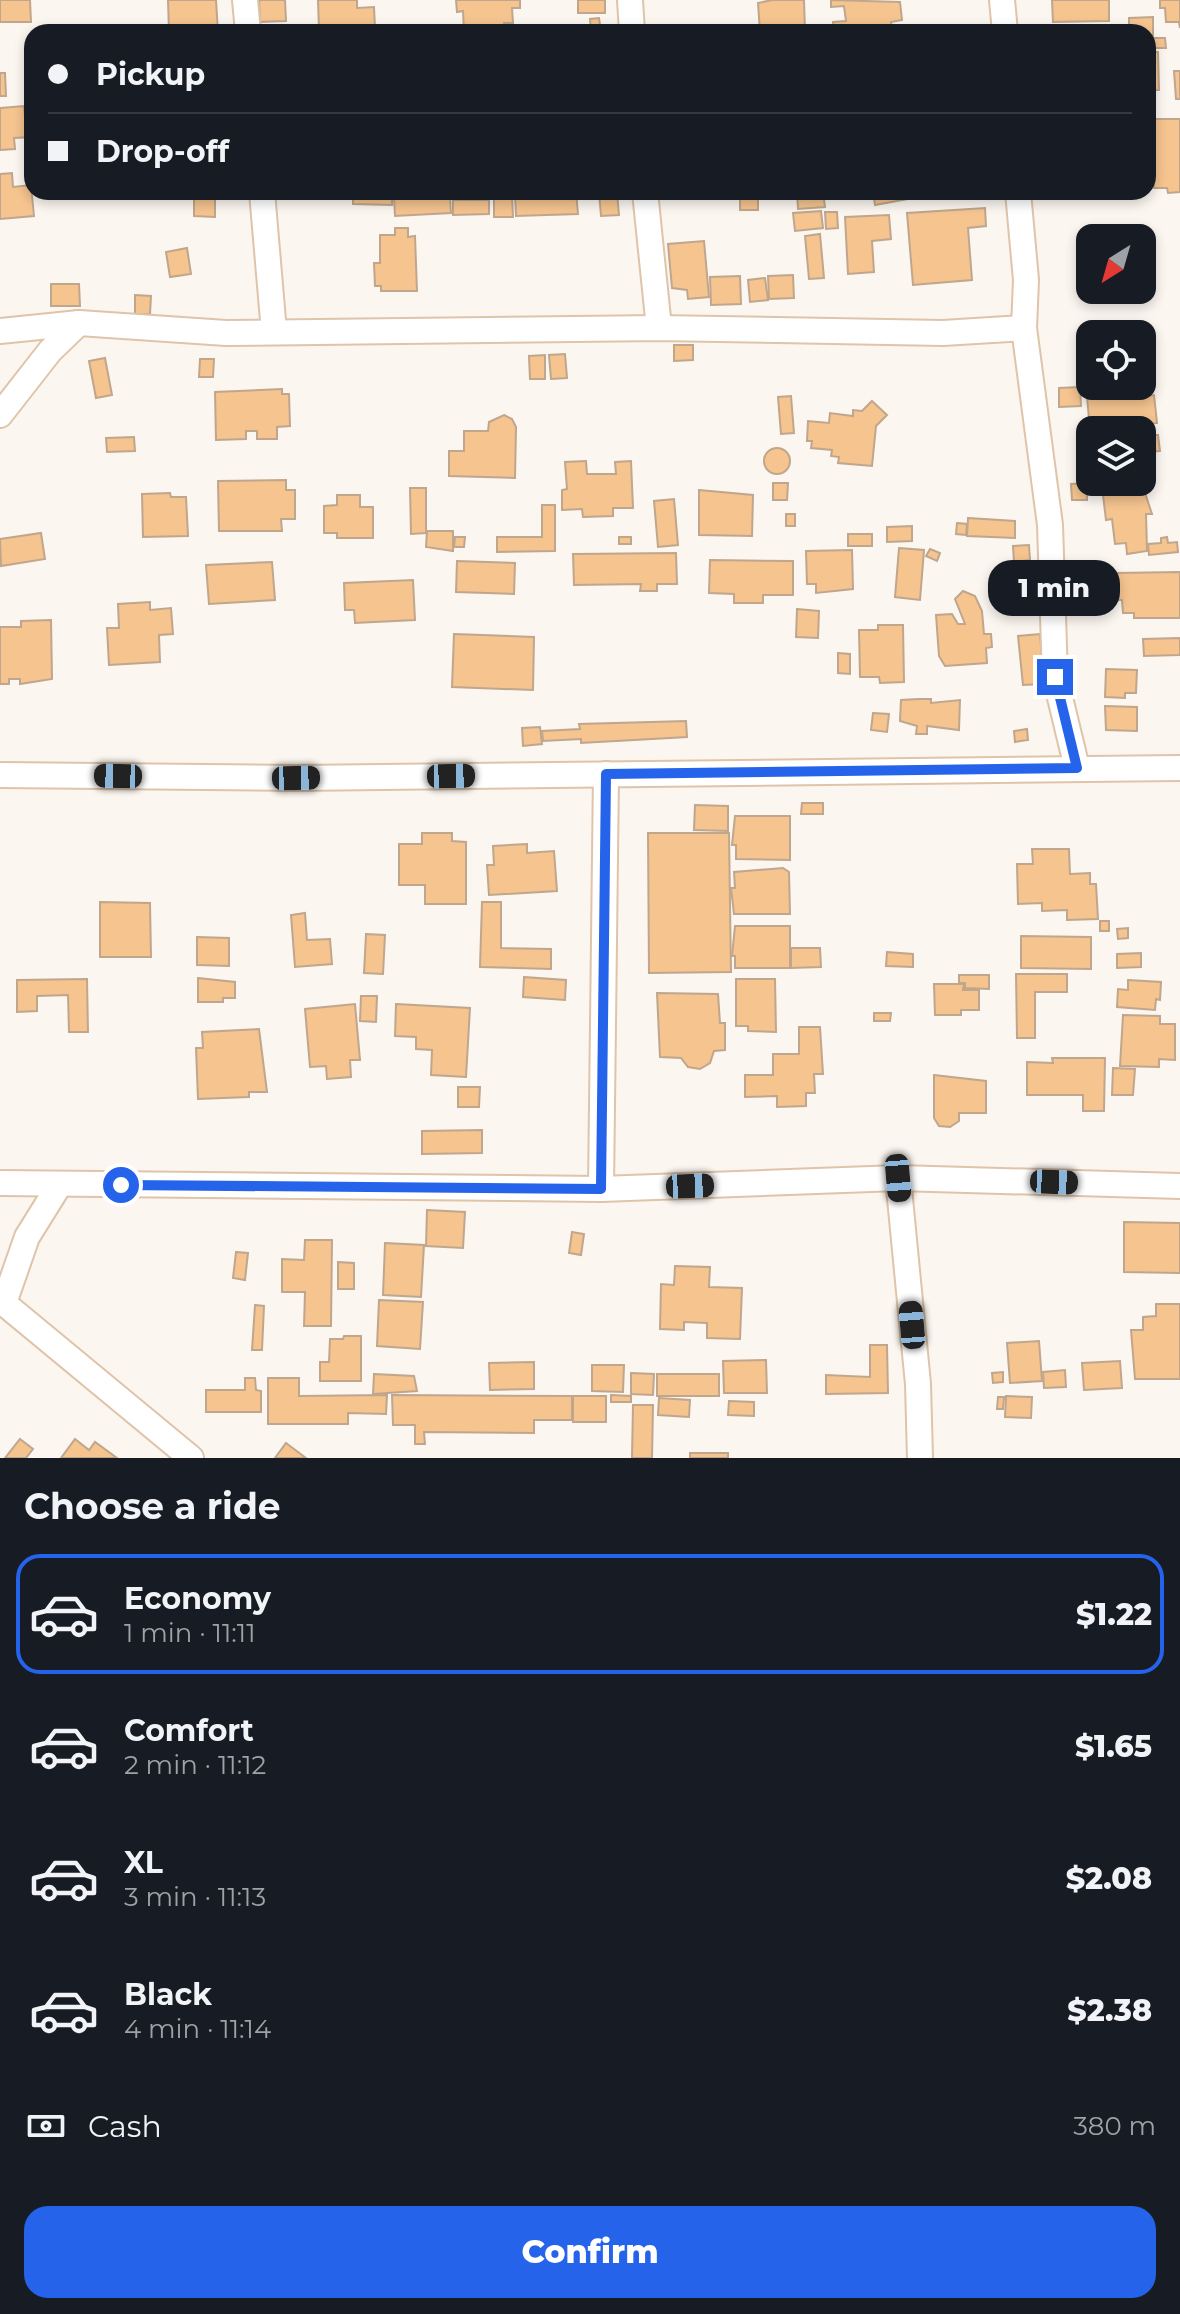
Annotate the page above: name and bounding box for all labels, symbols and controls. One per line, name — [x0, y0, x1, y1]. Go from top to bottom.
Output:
text: Pickup — [96, 56, 205, 93]
text: Drop-off — [96, 133, 229, 170]
north arrow — [1076, 224, 1156, 304]
map controls — [1076, 224, 1156, 496]
button: locate — [1076, 320, 1156, 400]
button: layers — [1076, 416, 1156, 496]
callout: 1 min — [989, 561, 1121, 617]
text: 1 min — [1018, 572, 1090, 604]
route end — [1037, 659, 1073, 695]
car — [94, 764, 142, 788]
car — [427, 764, 475, 788]
car — [272, 766, 320, 790]
car — [884, 1153, 912, 1203]
route start — [103, 1167, 139, 1203]
car — [1030, 1169, 1078, 1195]
car — [666, 1173, 714, 1199]
car — [898, 1300, 926, 1350]
text: Choose a ride — [24, 1484, 281, 1528]
icon: car — [28, 1578, 100, 1650]
text: Economy — [124, 1580, 271, 1617]
text: $1.22 — [1076, 1596, 1152, 1633]
text: 1 min · 11:11 — [124, 1617, 256, 1649]
icon: car — [28, 1710, 100, 1782]
text: Comfort — [124, 1712, 254, 1749]
text: $1.65 — [1075, 1728, 1152, 1765]
text: 2 min · 11:12 — [124, 1749, 266, 1781]
icon: car — [28, 1842, 100, 1914]
text: XL — [124, 1844, 163, 1881]
text: $2.08 — [1066, 1860, 1152, 1897]
text: 3 min · 11:13 — [124, 1881, 266, 1913]
icon: car — [28, 1974, 100, 2046]
text: Black — [124, 1976, 212, 2013]
text: $2.38 — [1067, 1992, 1152, 2029]
text: 4 min · 11:14 — [124, 2013, 271, 2045]
icon: cash — [24, 2104, 68, 2148]
text: Cash — [88, 2108, 162, 2145]
text: 380 m — [1073, 2110, 1156, 2142]
button: Confirm — [24, 2206, 1156, 2298]

